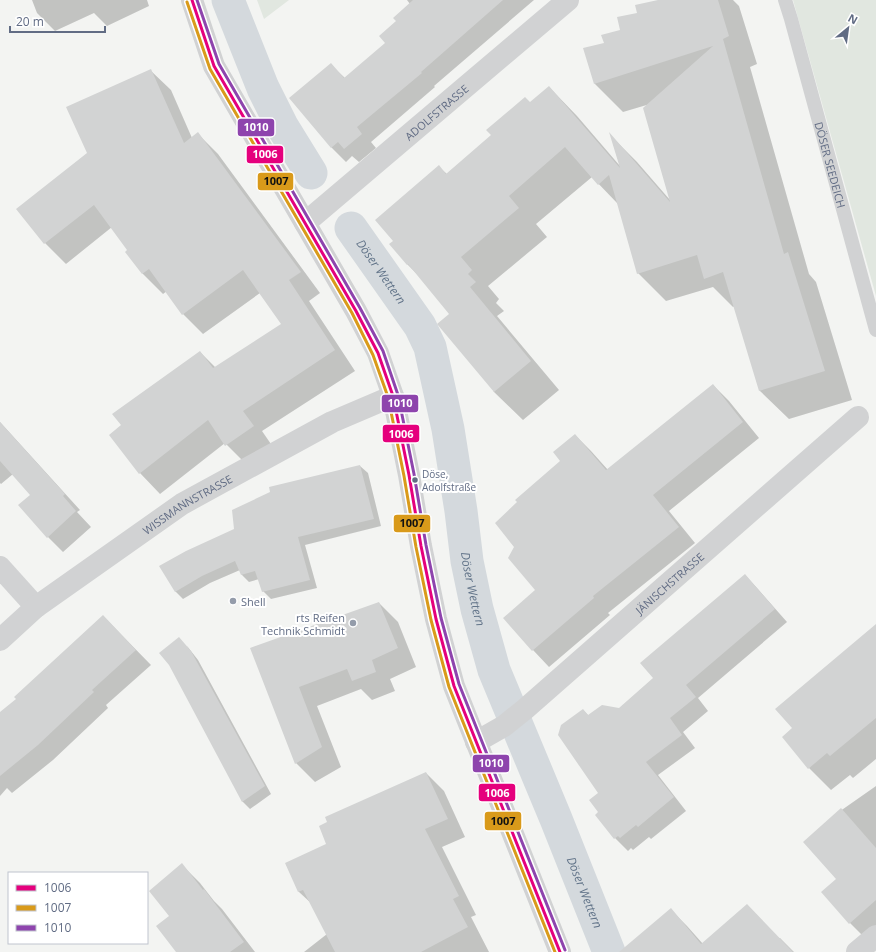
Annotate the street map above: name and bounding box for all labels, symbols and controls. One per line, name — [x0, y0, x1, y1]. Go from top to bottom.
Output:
scale bar — [10, 8, 105, 34]
north arrow — [828, 8, 868, 48]
text: N — [846, 10, 861, 28]
text: 20 m — [16, 13, 44, 30]
street label: ADOLFSTRASSE — [401, 80, 471, 143]
line badge: 1010 — [237, 118, 275, 137]
text: 1010 — [243, 119, 269, 134]
street label: DÖSER SEEDEICH — [812, 120, 850, 210]
line badge: 1006 — [246, 145, 284, 164]
text: 1006 — [252, 146, 278, 161]
line badge: 1007 — [257, 172, 294, 191]
text: 1007 — [263, 173, 289, 188]
water label: Döser Wettern — [353, 236, 410, 307]
line badge: 1010 — [381, 394, 419, 413]
text: 1010 — [387, 395, 413, 410]
line badge: 1006 — [382, 424, 420, 443]
text: 1006 — [388, 426, 414, 441]
place label: Döse, Adolfstraße — [422, 467, 477, 494]
street label: WISSMANNSTRASSE — [139, 471, 235, 537]
marker: Döse, Adolfstraße — [410, 475, 420, 485]
line badge: 1007 — [393, 514, 431, 533]
text: 1007 — [399, 515, 425, 530]
street label: JÄNISCHSTRASSE — [631, 548, 707, 617]
water label: Döser Wettern — [457, 551, 490, 628]
place label: Shell — [241, 594, 266, 609]
marker: Shell — [228, 596, 238, 606]
place label: rts Reifen Technik Schmidt — [261, 610, 345, 638]
marker: rts Reifen Technik Schmidt — [348, 618, 358, 628]
line badge: 1010 — [472, 754, 510, 773]
text: 1010 — [478, 755, 504, 770]
line badge: 1006 — [478, 783, 516, 802]
text: 1006 — [484, 785, 510, 800]
line badge: 1007 — [484, 811, 522, 831]
text: 1007 — [490, 813, 516, 828]
water label: Döser Wettern — [563, 854, 607, 931]
legend — [8, 872, 148, 944]
text: 1006 — [44, 879, 72, 896]
text: 1007 — [44, 899, 72, 916]
text: 1010 — [44, 919, 72, 936]

